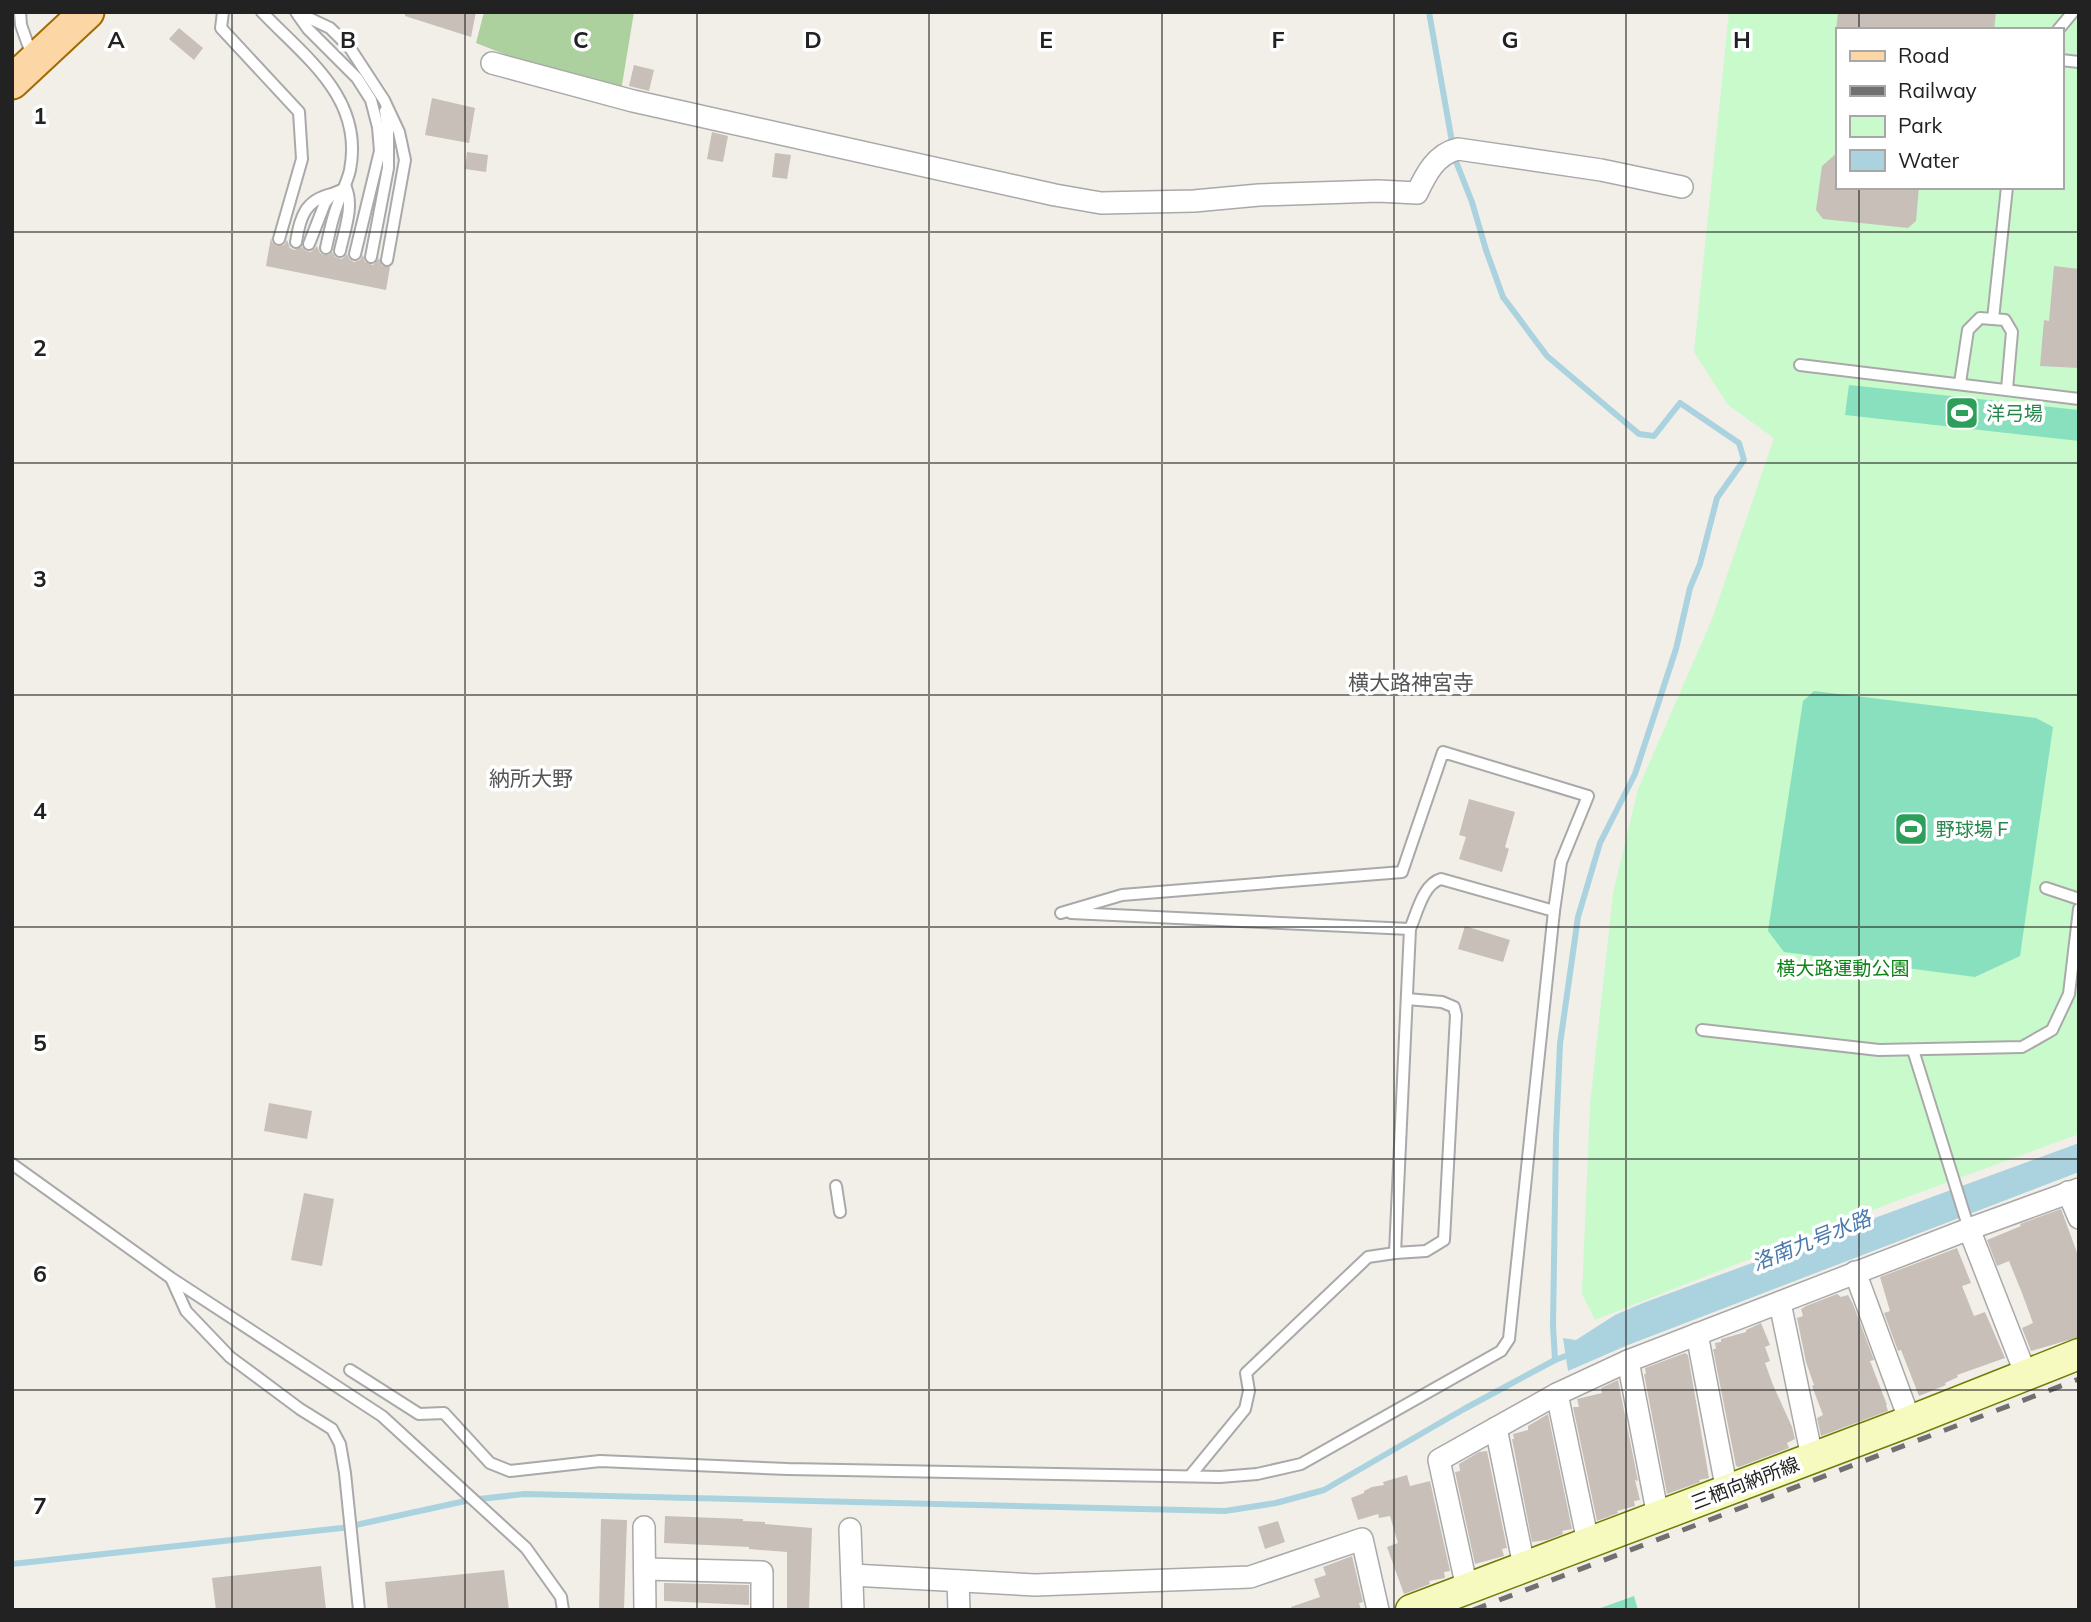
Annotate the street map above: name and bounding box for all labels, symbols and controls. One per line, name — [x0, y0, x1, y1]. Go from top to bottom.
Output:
text: A — [107, 25, 125, 54]
text: B — [340, 25, 356, 54]
text: C — [573, 25, 589, 54]
text: D — [804, 25, 822, 54]
text: E — [1039, 25, 1053, 54]
text: F — [1271, 25, 1285, 54]
text: G — [1501, 25, 1519, 54]
text: H — [1733, 25, 1751, 54]
legend — [1836, 28, 2063, 189]
text: Road — [1898, 42, 1949, 68]
text: Railway — [1898, 77, 1977, 103]
text: 1 — [33, 101, 47, 130]
text: Park — [1898, 112, 1942, 138]
text: Water — [1898, 147, 1959, 173]
text: 2 — [33, 333, 47, 362]
sports icon: 洋弓場 — [1943, 394, 1981, 432]
place label: 洋弓場 — [1986, 401, 2043, 425]
text: 3 — [33, 564, 47, 593]
district label: 横大路神宮寺 — [1348, 669, 1474, 695]
district label: 納所大野 — [489, 765, 573, 791]
text: 4 — [33, 796, 47, 825]
sports icon: 野球場Ｆ — [1892, 810, 1930, 848]
place label: 野球場Ｆ — [1936, 817, 2012, 841]
park label: 横大路運動公園 — [1776, 956, 1910, 980]
text: 5 — [33, 1028, 47, 1057]
water label: 洛南九号水路 — [1748, 1204, 1876, 1276]
text: 6 — [33, 1259, 47, 1288]
street label: 三栖向納所線 — [1687, 1451, 1803, 1515]
text: 7 — [33, 1491, 47, 1520]

